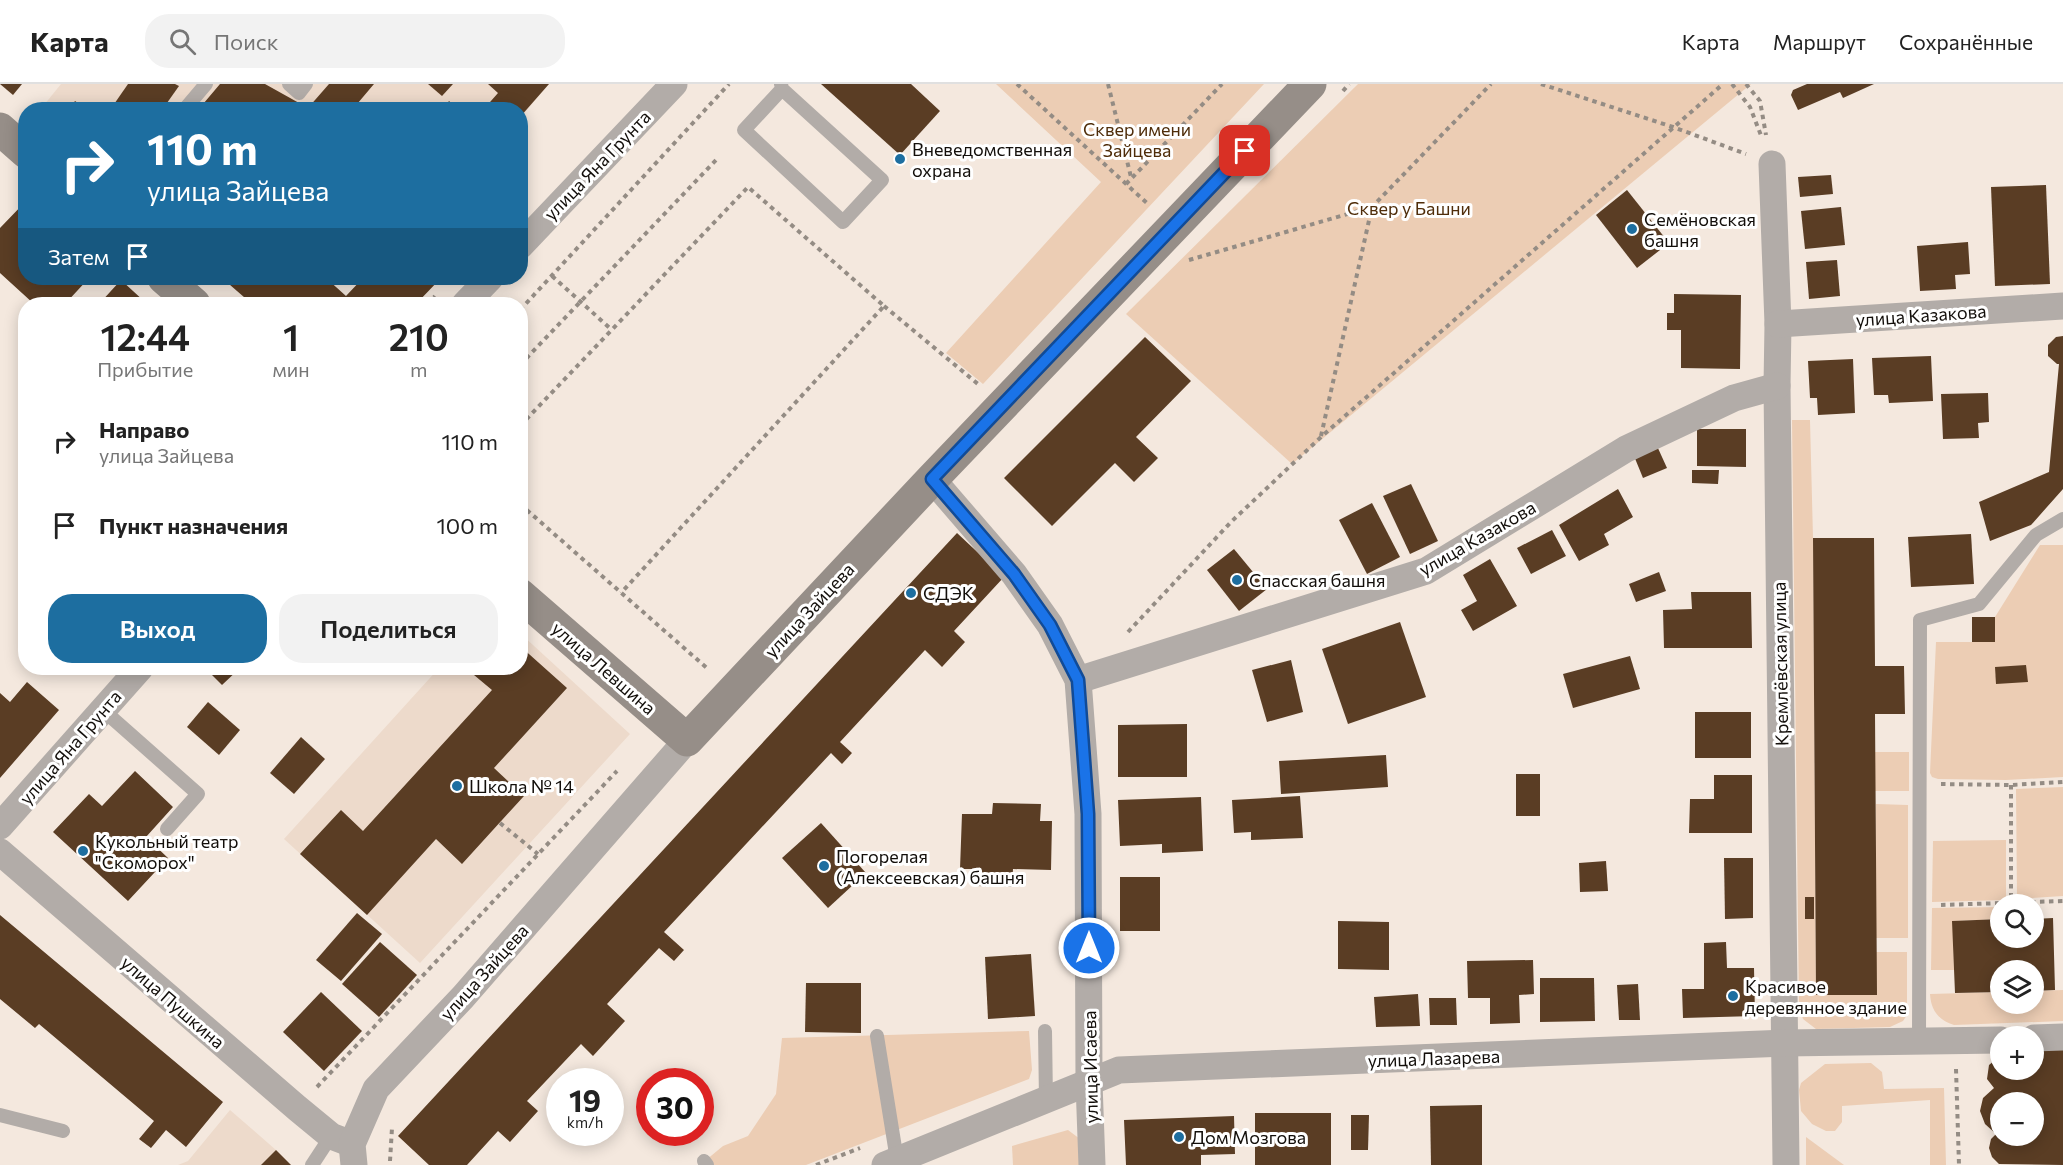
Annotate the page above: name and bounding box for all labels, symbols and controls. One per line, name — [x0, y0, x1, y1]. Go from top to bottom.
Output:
search box — [145, 14, 565, 68]
text: Карта — [30, 24, 109, 58]
icon: search — [166, 25, 199, 58]
text: Поиск — [214, 28, 278, 55]
text: Карта — [1682, 29, 1740, 54]
text: Маршрут — [1773, 29, 1866, 54]
text: Сохранённые — [1899, 29, 2033, 54]
street label: улица Яна Грунта — [539, 106, 655, 224]
park label: Сквер имени Зайцева — [1083, 118, 1191, 161]
text: 110 m — [147, 122, 258, 174]
pin — [1219, 125, 1270, 176]
icon: right — [48, 126, 126, 204]
icon: arrive — [1228, 134, 1261, 167]
place label: Вневедомственная охрана — [912, 138, 1072, 181]
marker: Вневедомственная охрана — [893, 152, 907, 166]
text: улица Зайцева — [147, 174, 329, 207]
park label: Сквер у Башни — [1347, 197, 1471, 219]
place label: Семёновская башня — [1644, 208, 1756, 251]
marker: Семёновская башня — [1625, 222, 1639, 236]
icon: arrive — [121, 240, 154, 273]
text: Затем — [48, 243, 109, 270]
street label: улица Казакова — [1855, 299, 1987, 331]
text: 12:44 — [101, 314, 190, 358]
text: 1 — [283, 314, 299, 358]
text: 210 — [389, 314, 449, 358]
text: Прибытие — [97, 357, 193, 381]
text: мин — [272, 357, 310, 381]
text: m — [410, 357, 427, 381]
text: Направо — [99, 416, 189, 443]
icon: right — [48, 425, 81, 458]
text: 110 m — [441, 428, 498, 455]
text: улица Зайцева — [99, 443, 234, 467]
street label: улица Казакова — [1415, 496, 1539, 580]
icon: arrive — [48, 509, 81, 542]
text: Пункт назначения — [99, 512, 288, 539]
text: 100 m — [436, 512, 498, 539]
street label: улица Зайцева — [760, 558, 858, 662]
place label: Спасская башня — [1249, 569, 1386, 591]
marker: Спасская башня — [1230, 573, 1244, 587]
place label: СДЭК — [923, 582, 974, 604]
street label: Кремлёвская улица — [1768, 582, 1792, 746]
marker: СДЭК — [904, 586, 918, 600]
button: Выход — [48, 594, 267, 663]
button: Поделиться — [279, 594, 498, 663]
street label: улица Левшина — [548, 617, 660, 719]
street label: улица Яна Грунта — [14, 685, 126, 809]
place label: Школа № 14 — [469, 775, 574, 797]
marker: Школа № 14 — [450, 779, 464, 793]
place label: Кукольный театр "Скоморох" — [95, 830, 239, 873]
marker: Кукольный театр "Скоморох" — [76, 844, 90, 858]
place label: Погорелая (Алексеевская) башня — [836, 845, 1025, 888]
marker: Погорелая (Алексеевская) башня — [817, 859, 831, 873]
map controls — [1990, 894, 2044, 1146]
button: search — [1990, 894, 2044, 948]
position arrow — [1057, 916, 1121, 980]
street label: улица Зайцева — [435, 919, 533, 1025]
street label: улица Пушкина — [117, 951, 229, 1053]
button: layers — [1990, 960, 2044, 1014]
place label: Красивое деревянное здание — [1745, 975, 1907, 1018]
marker: Красивое деревянное здание — [1726, 989, 1740, 1003]
street label: улица Исаева — [1078, 1010, 1102, 1124]
button: + — [1990, 1026, 2044, 1080]
street label: улица Лазарева — [1367, 1045, 1501, 1071]
speed limit sign: 30 — [636, 1068, 714, 1146]
text: 19 — [569, 1081, 601, 1118]
button: − — [1990, 1092, 2044, 1146]
text: km/h — [567, 1113, 603, 1131]
place label: Дом Мозгова — [1191, 1126, 1306, 1148]
marker: Дом Мозгова — [1172, 1130, 1186, 1144]

